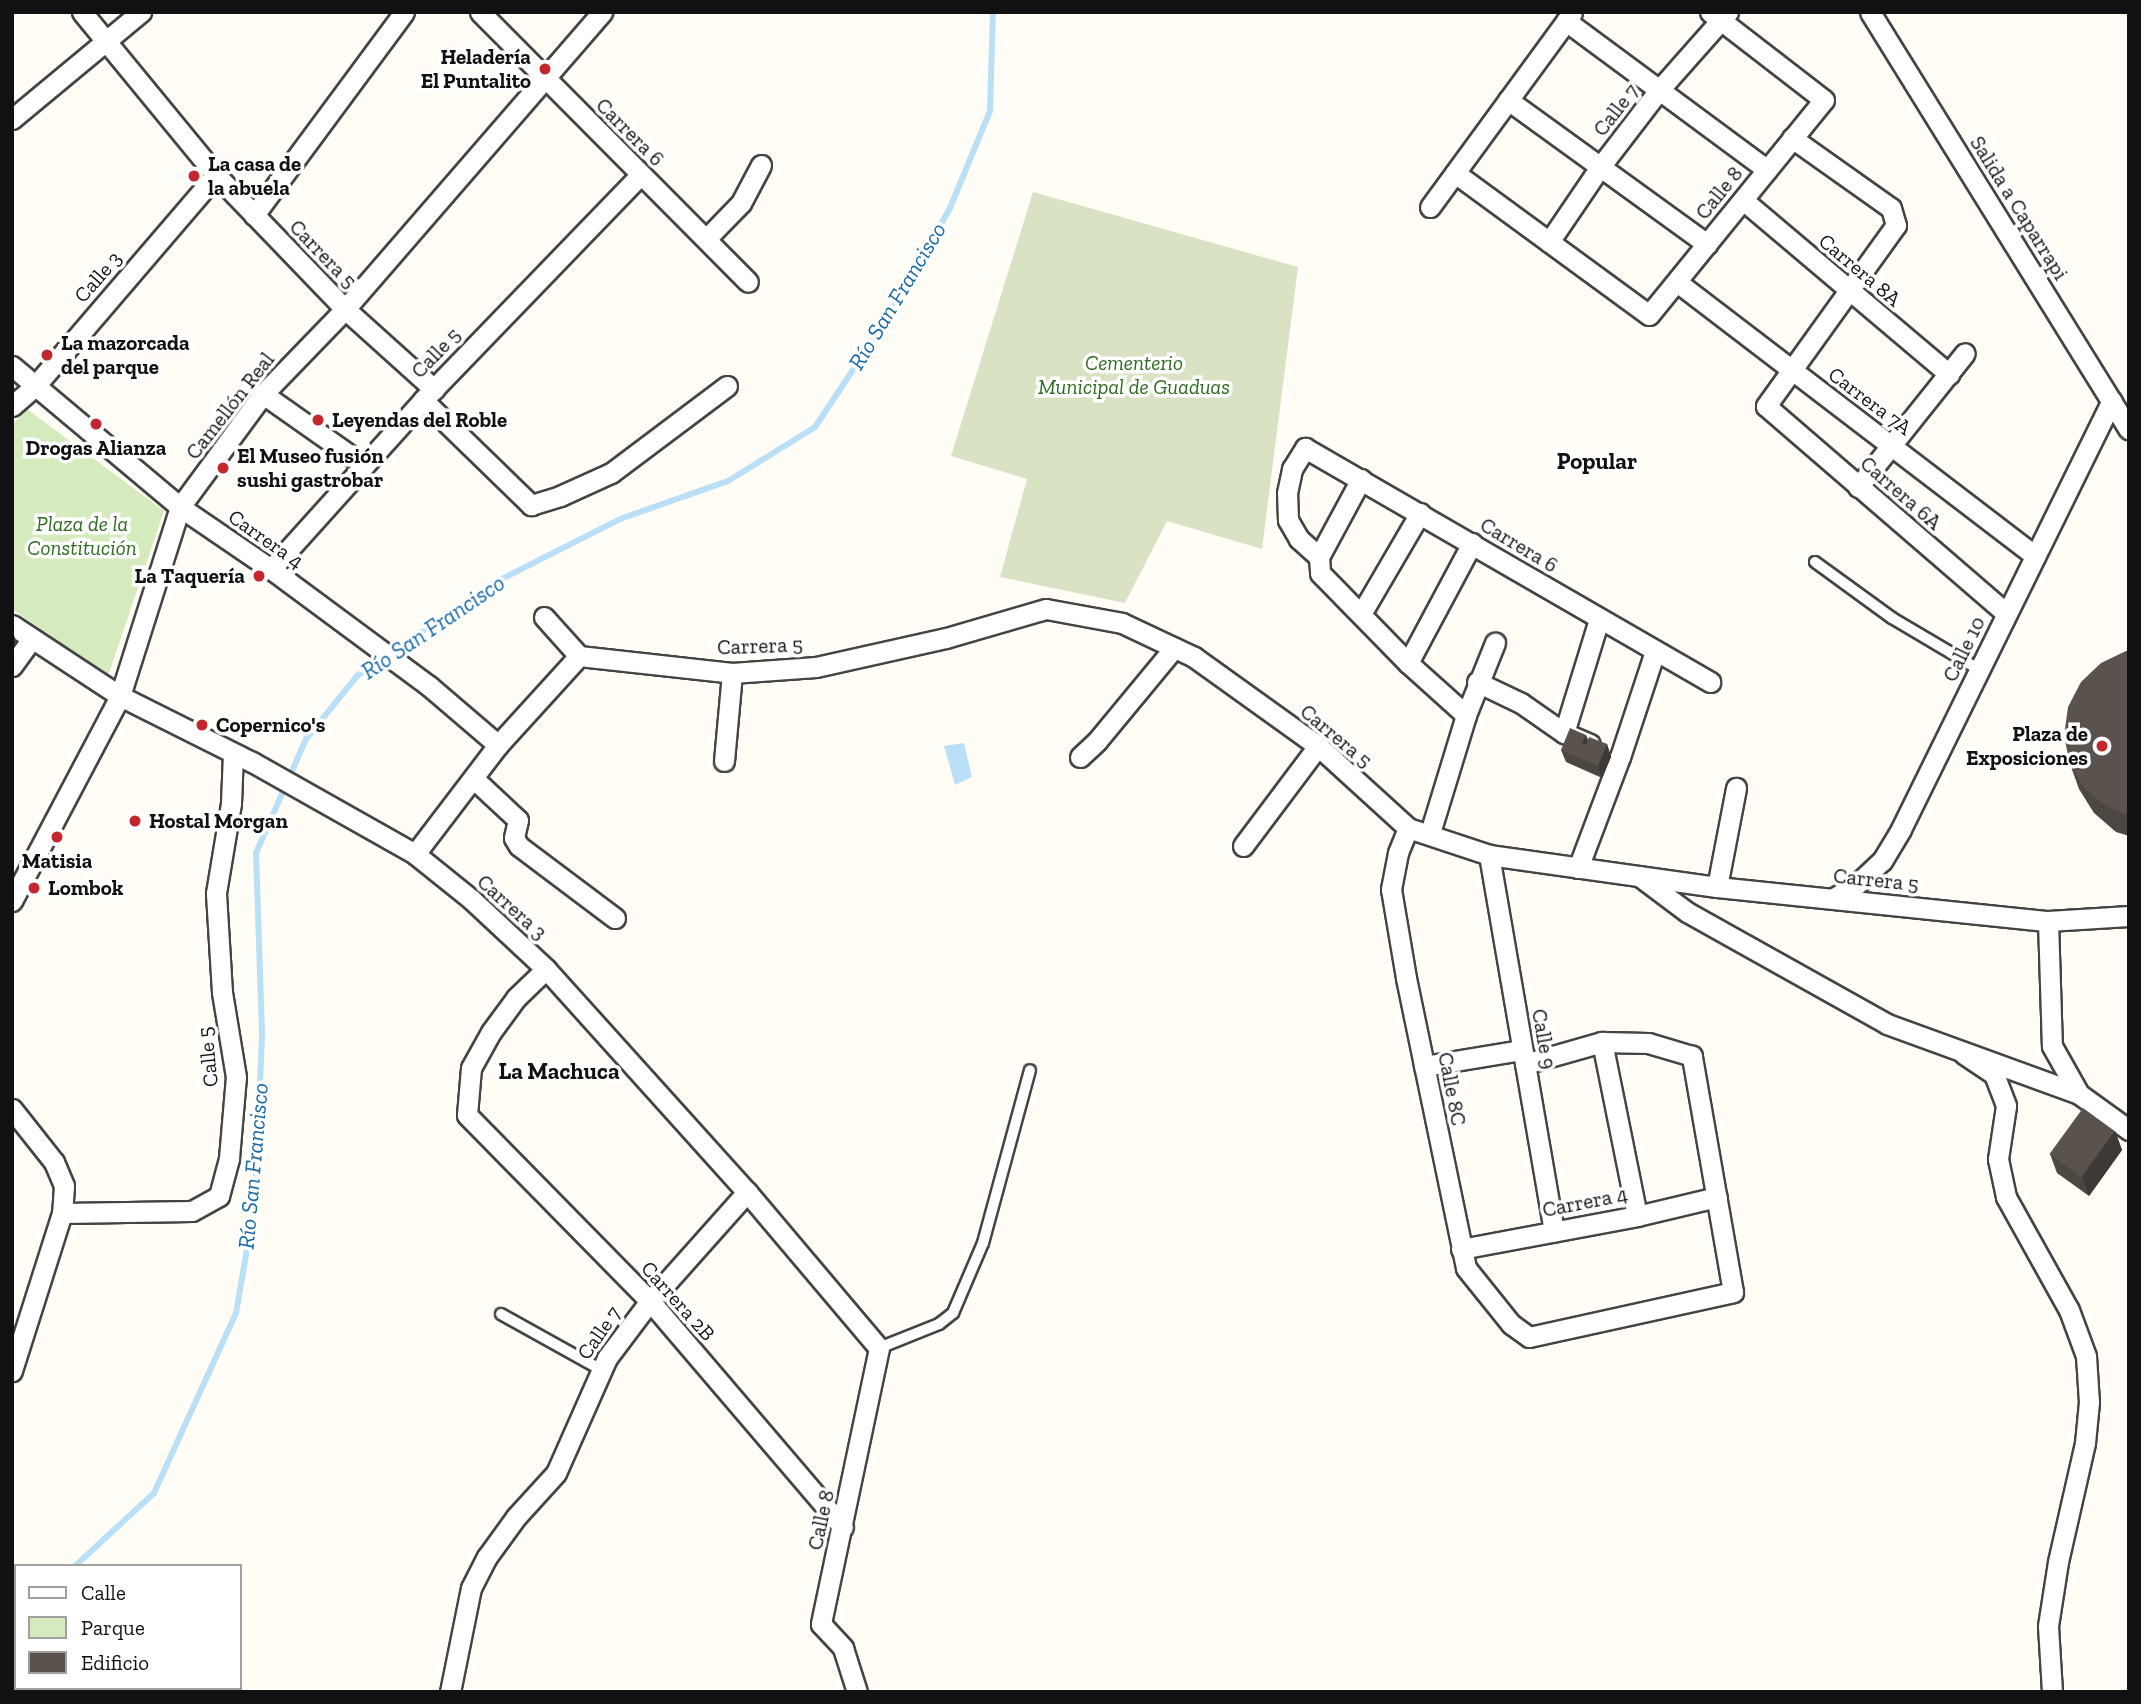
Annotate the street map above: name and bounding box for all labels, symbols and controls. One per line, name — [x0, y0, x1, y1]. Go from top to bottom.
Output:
place label: Heladería El Puntalito — [421, 44, 531, 94]
marker: Heladería El Puntalito — [537, 61, 553, 77]
street label: Calle 7 — [1588, 79, 1644, 141]
street label: Carrera 6 — [591, 93, 669, 171]
street label: Salida a Caparrapi — [1965, 131, 2073, 285]
place label: La casa de la abuela — [208, 151, 301, 201]
street label: Calle 8 — [1690, 161, 1748, 225]
marker: La casa de la abuela — [186, 168, 202, 184]
street label: Carrera 5 — [284, 214, 362, 294]
water label: Río San Francisco — [842, 217, 952, 375]
street label: Carrera 8A — [1814, 228, 1906, 312]
street label: Calle 3 — [69, 246, 127, 308]
street label: Calle 5 — [406, 323, 466, 383]
place label: La mazorcada del parque — [61, 330, 190, 380]
marker: La mazorcada del parque — [39, 347, 55, 363]
street label: Camellón Real — [180, 348, 280, 464]
park label: Cementerio Municipal de Guaduas — [1038, 350, 1230, 400]
street label: Carrera 7A — [1823, 362, 1917, 440]
place label: Leyendas del Roble — [332, 407, 507, 433]
marker: Leyendas del Roble — [310, 412, 326, 428]
marker: Drogas Alianza — [88, 416, 104, 432]
place label: Drogas Alianza — [25, 435, 167, 461]
place label: El Museo fusión sushi gastrobar — [237, 443, 384, 493]
district label: Popular — [1557, 447, 1637, 475]
street label: Carrera 6A — [1855, 451, 1947, 535]
marker: El Museo fusión sushi gastrobar — [215, 460, 231, 476]
street label: Carrera 4 — [223, 504, 309, 574]
park label: Plaza de la Constitución — [27, 511, 137, 561]
street label: Carrera 6 — [1476, 512, 1562, 578]
place label: La Taquería — [135, 563, 245, 589]
marker: La Taquería — [251, 568, 267, 584]
water label: Río San Francisco — [356, 569, 510, 685]
street label: Calle 10 — [1937, 612, 1991, 686]
street label: Carrera 5 — [717, 632, 803, 660]
street label: Carrera 5 — [1295, 699, 1377, 773]
place label: Copernico's — [216, 712, 325, 738]
marker: Copernico's — [194, 717, 210, 733]
place label: Plaza de Exposiciones — [1966, 721, 2088, 771]
marker: Plaza de Exposiciones — [2094, 738, 2110, 754]
place label: Hostal Morgan — [149, 808, 288, 834]
marker: Hostal Morgan — [127, 813, 143, 829]
marker: Matisia — [49, 829, 65, 845]
place label: Matisia — [22, 848, 92, 874]
street label: Carrera 5 — [1832, 863, 1920, 897]
street label: Carrera 3 — [472, 869, 552, 945]
place label: Lombok — [48, 875, 123, 901]
marker: Lombok — [26, 880, 42, 896]
street label: Calle 9 — [1526, 1007, 1562, 1071]
street label: Calle 5 — [192, 1026, 224, 1088]
street label: Calle 8C — [1433, 1050, 1471, 1128]
district label: La Machuca — [498, 1057, 620, 1085]
water label: Río San Francisco — [232, 1082, 274, 1250]
street label: Carrera 4 — [1540, 1181, 1630, 1223]
street label: Carrera 2B — [636, 1256, 720, 1346]
street label: Calle 7 — [572, 1301, 626, 1365]
street label: Calle 8 — [802, 1488, 840, 1552]
legend — [14, 1564, 242, 1690]
text: Calle — [81, 1580, 126, 1605]
text: Parque — [81, 1615, 145, 1640]
text: Edificio — [81, 1650, 149, 1675]

